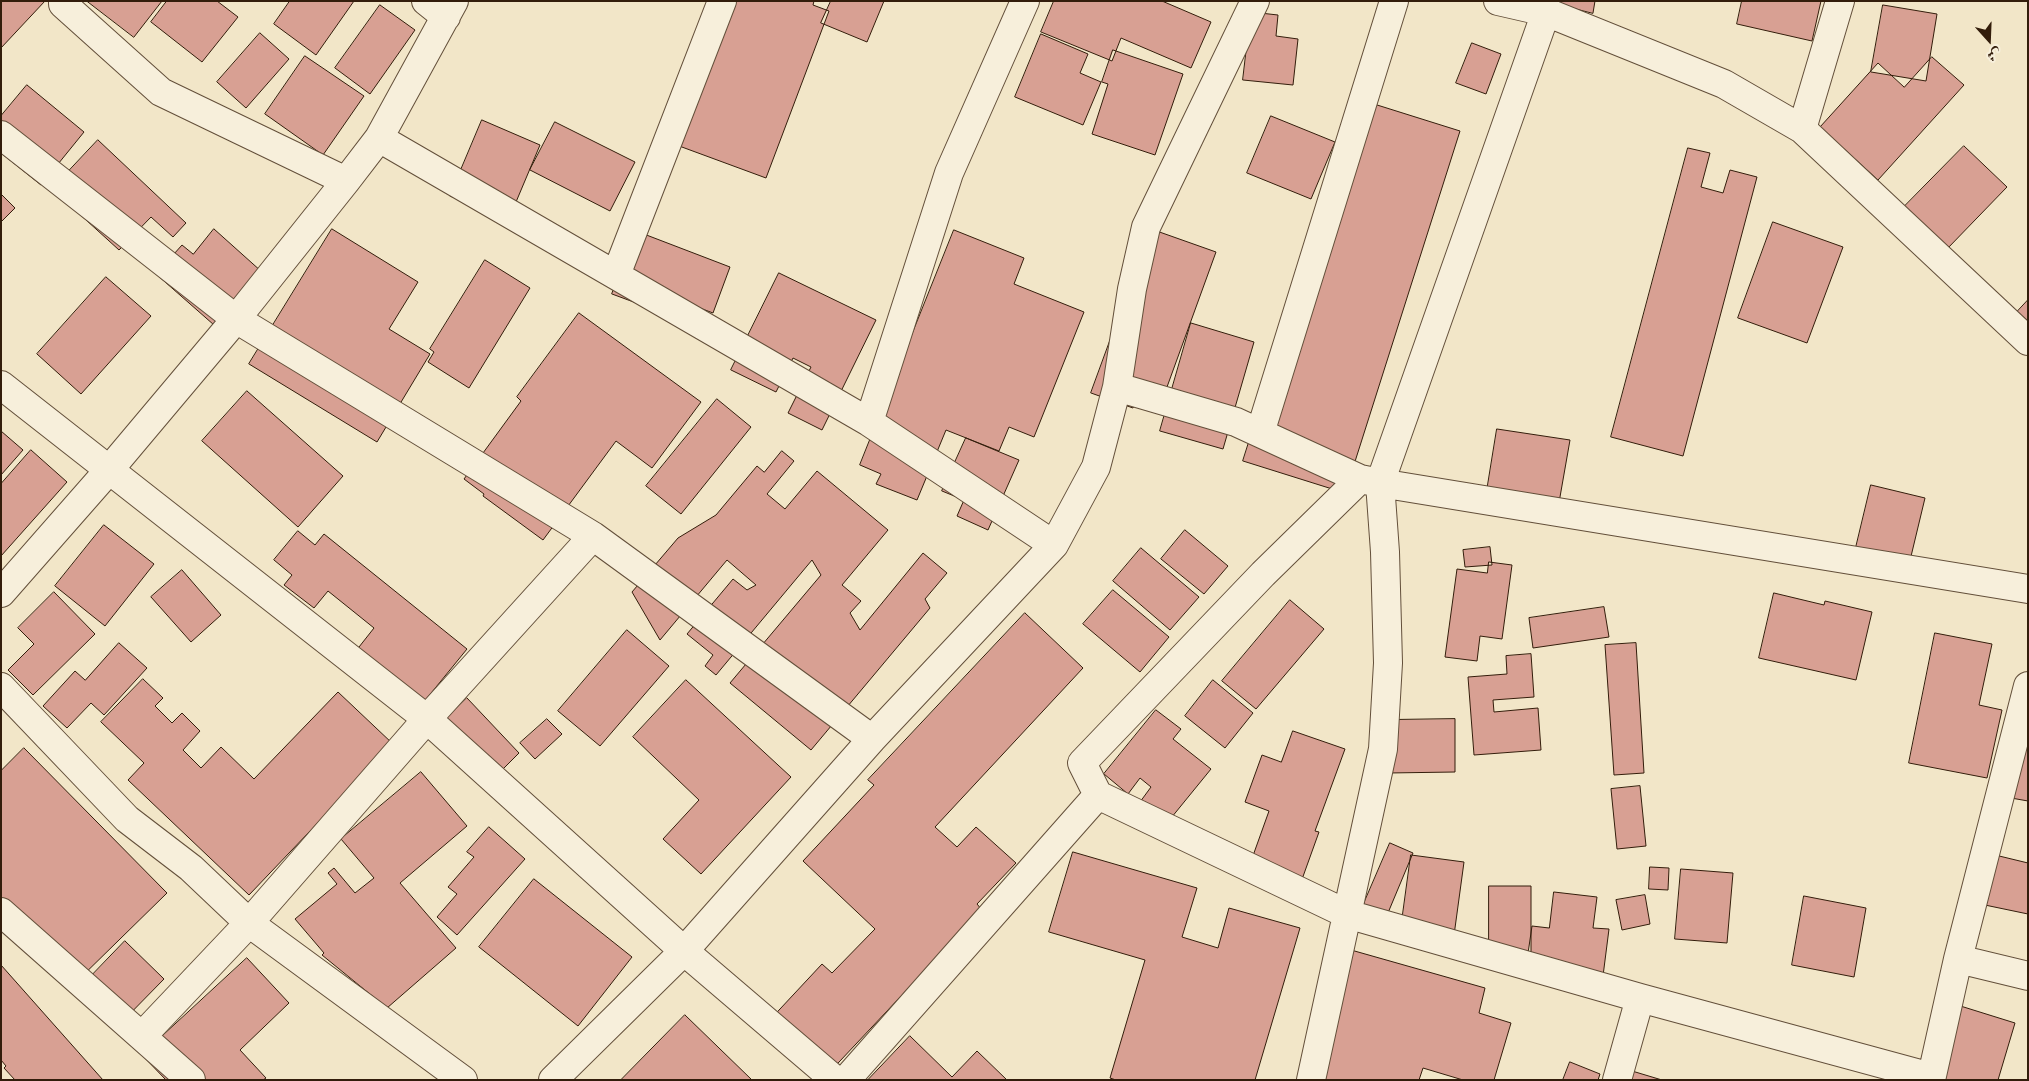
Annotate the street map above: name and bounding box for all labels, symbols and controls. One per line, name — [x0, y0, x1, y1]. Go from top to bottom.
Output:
north arrow — [1964, 15, 2014, 65]
text: ش — [1985, 43, 2004, 65]

